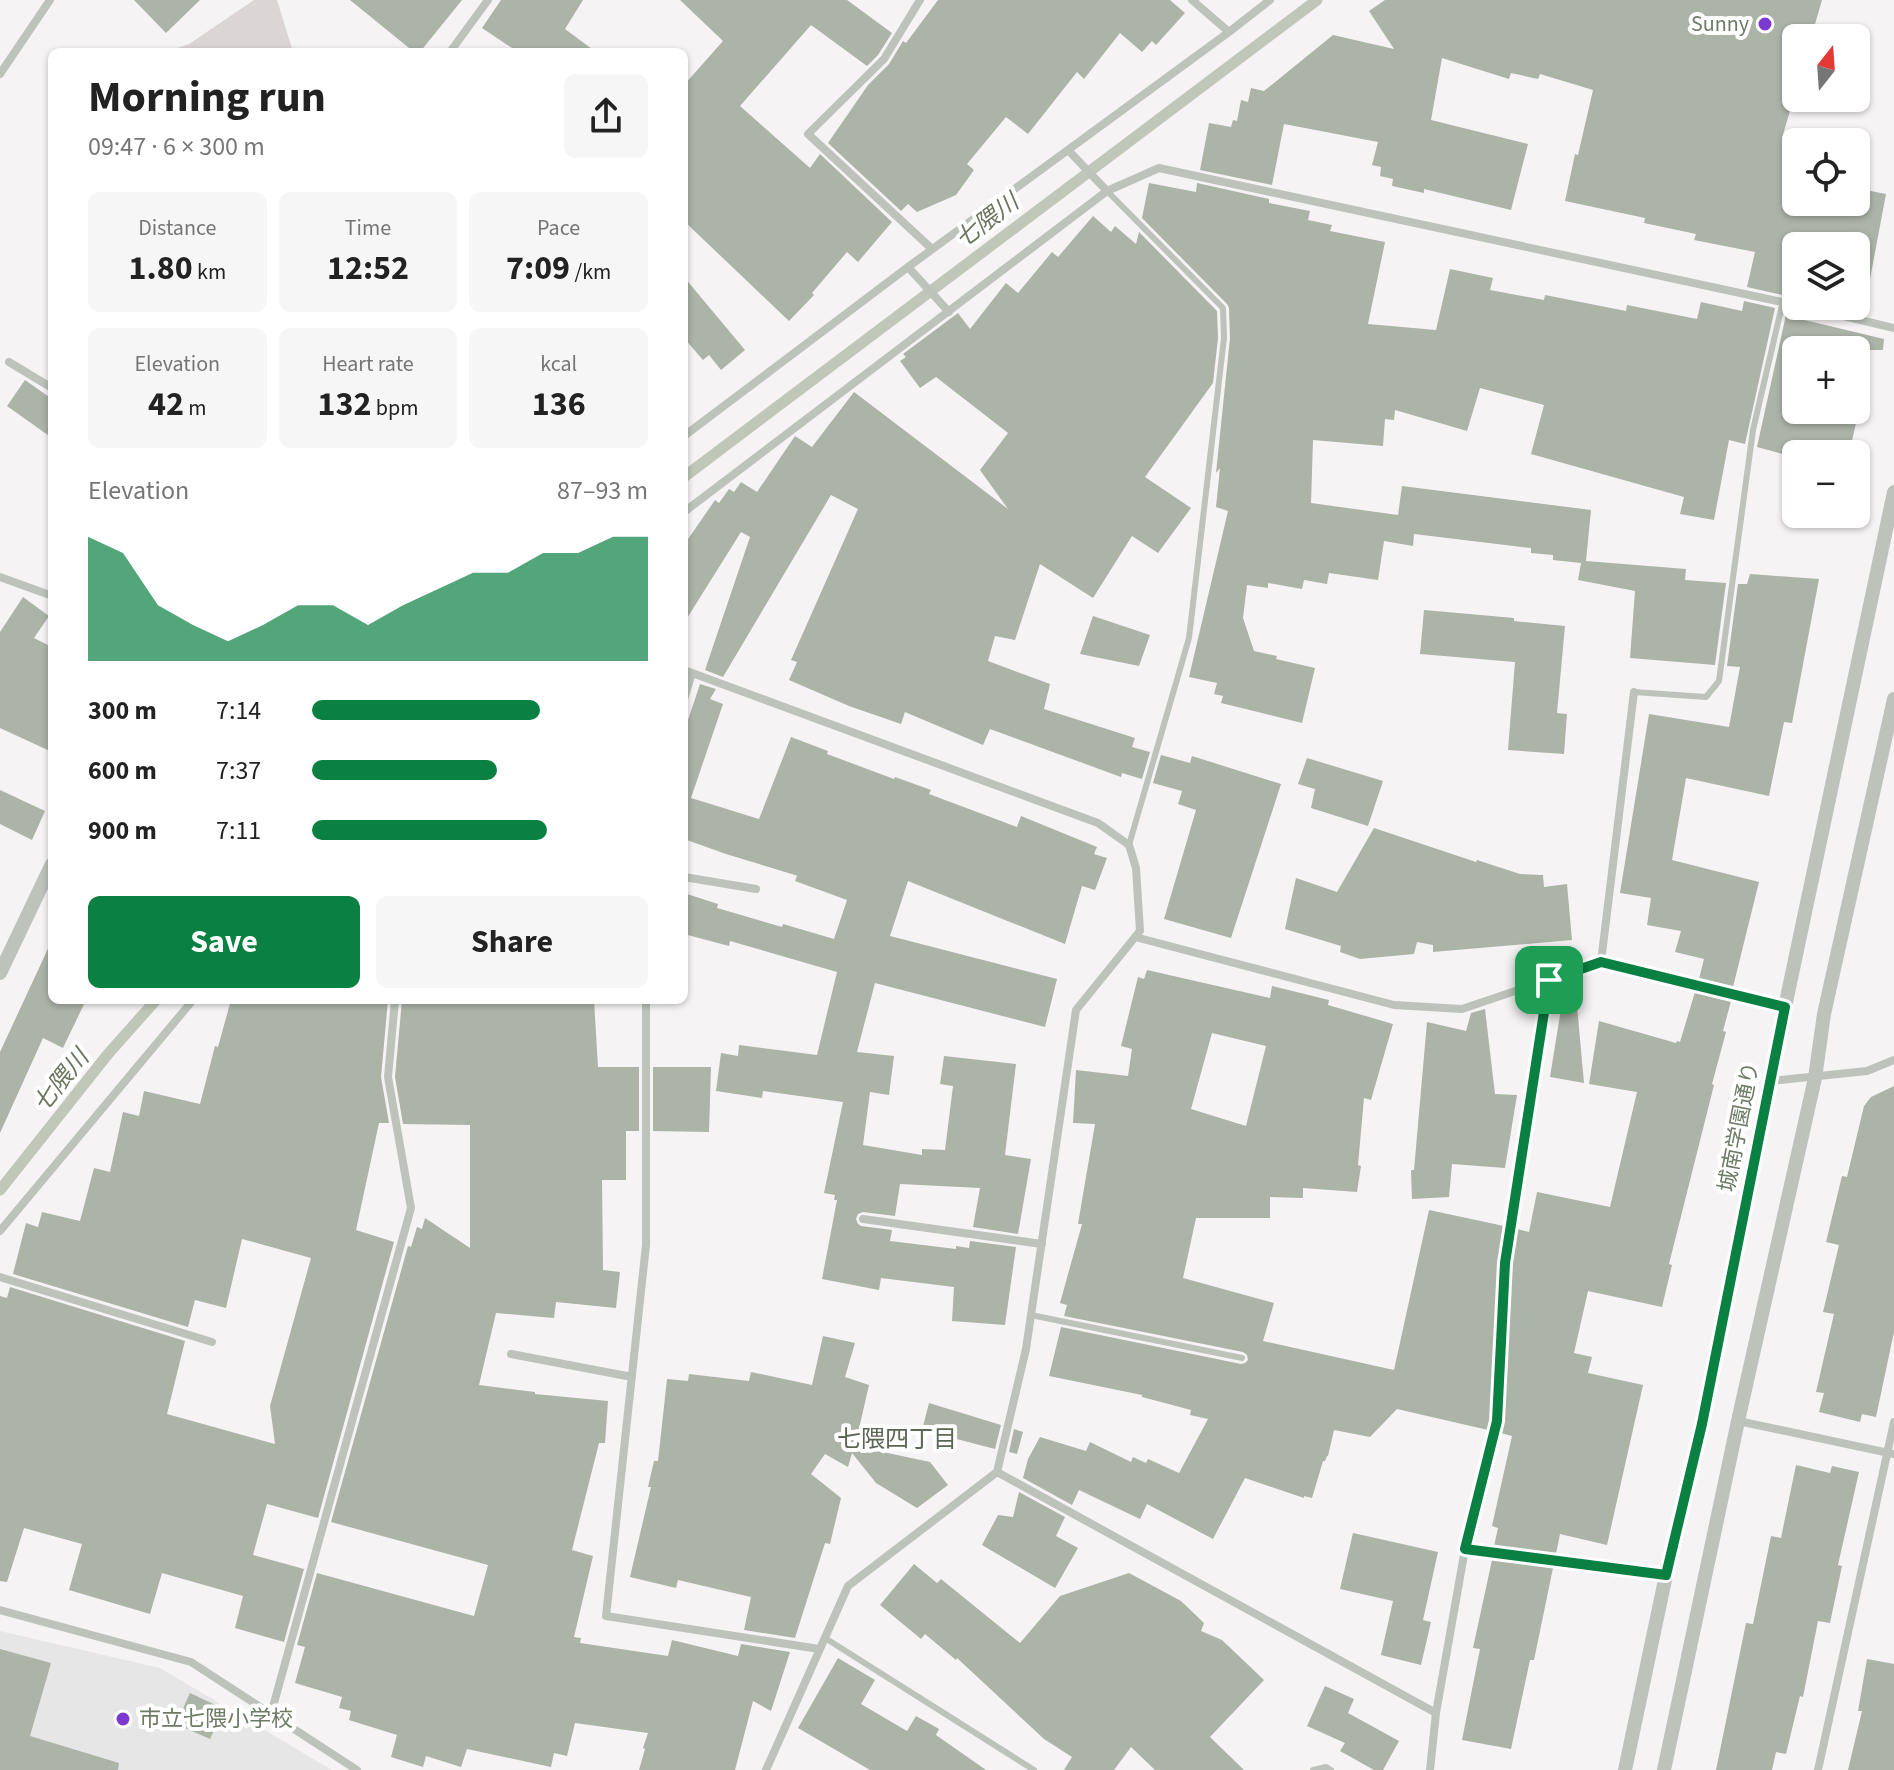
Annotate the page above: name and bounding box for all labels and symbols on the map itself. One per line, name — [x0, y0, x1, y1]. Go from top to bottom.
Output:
place label: Sunny — [1691, 8, 1750, 40]
marker: Sunny — [1756, 15, 1774, 33]
north arrow — [1782, 24, 1870, 112]
water label: 七隈川 — [948, 184, 1029, 257]
pin — [1515, 946, 1583, 1014]
water label: 七隈川 — [25, 1040, 99, 1120]
street label: 城南学園通り — [1711, 1059, 1767, 1195]
district label: 七隈四丁目 — [837, 1422, 957, 1457]
place label: 市立七隈小学校 — [139, 1703, 293, 1735]
marker: 市立七隈小学校 — [114, 1710, 132, 1728]

